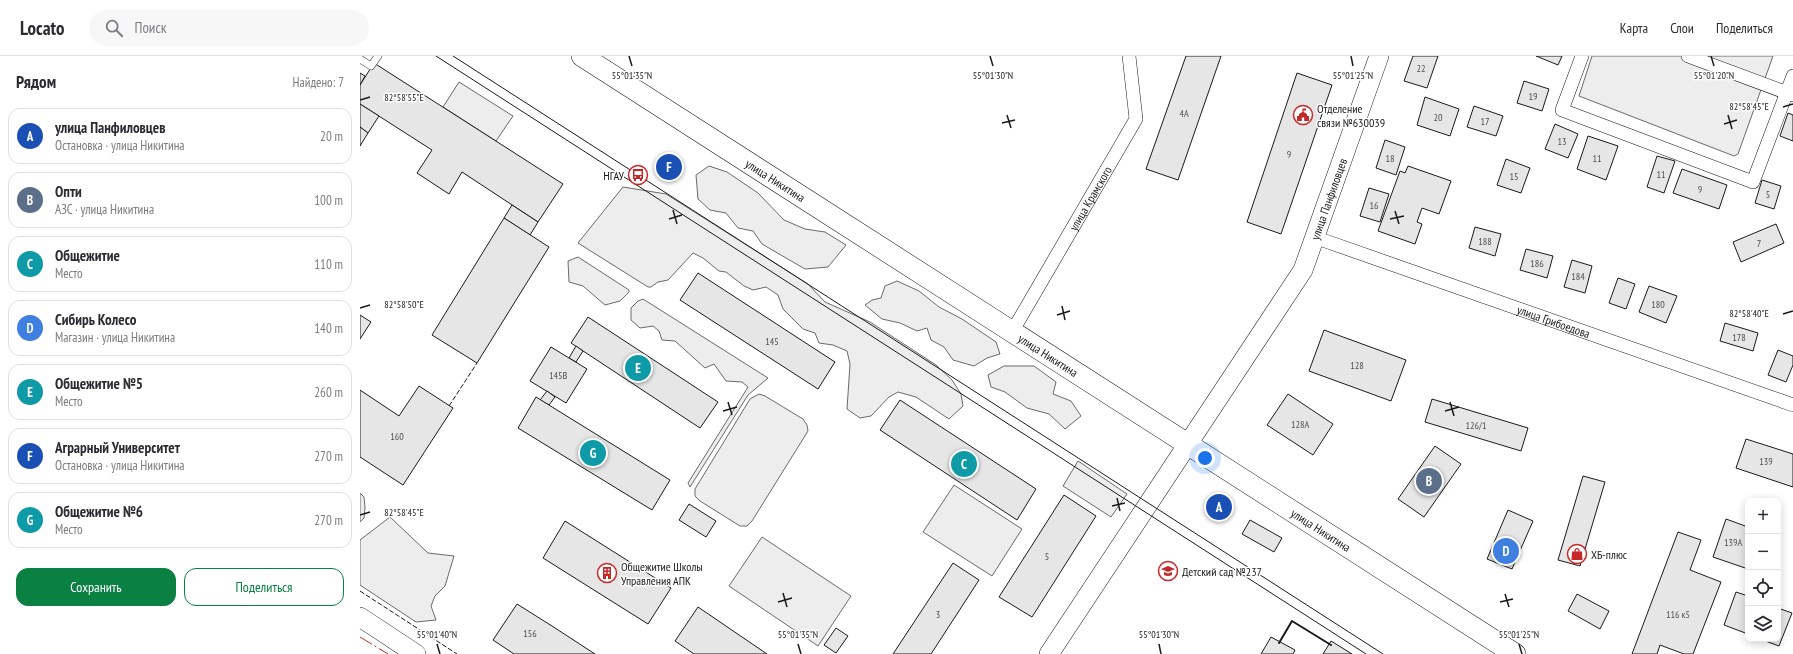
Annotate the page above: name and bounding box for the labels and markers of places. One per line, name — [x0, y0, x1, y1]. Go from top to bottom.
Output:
place label: Отделение связи №630039 — [1317, 101, 1385, 130]
public building icon: Отделение связи №630039 — [1292, 104, 1314, 126]
pin: F — [656, 152, 682, 182]
bus stop icon: НГАУ — [627, 164, 649, 186]
place label: НГАУ — [603, 168, 625, 183]
pin: E — [625, 353, 651, 383]
pin: G — [580, 438, 606, 468]
pin: C — [951, 449, 977, 479]
pin: B — [1416, 466, 1442, 496]
pin: A — [1206, 492, 1232, 522]
pin: D — [1493, 536, 1519, 566]
shop icon: ХБ-плюс — [1566, 543, 1588, 565]
place label: ХБ-плюс — [1591, 547, 1628, 562]
place label: Общежитие Школы Управления АПК — [621, 559, 703, 588]
school or university icon: Детский сад №237 — [1157, 560, 1179, 582]
building icon: Общежитие Школы Управления АПК — [596, 562, 618, 584]
place label: Детский сад №237 — [1182, 564, 1262, 579]

